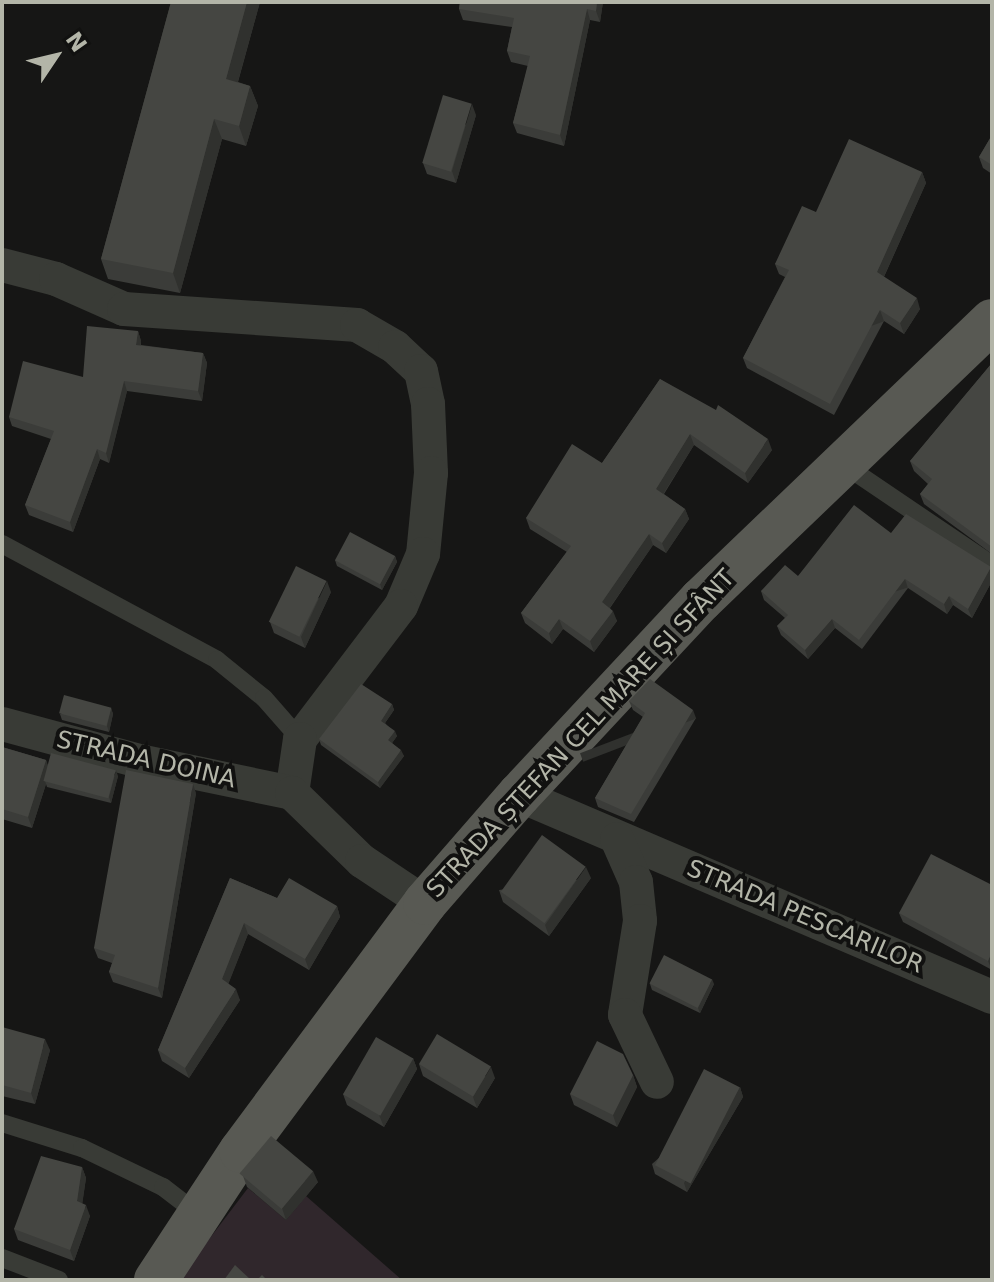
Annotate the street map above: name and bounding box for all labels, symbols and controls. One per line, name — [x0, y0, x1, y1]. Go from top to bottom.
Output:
north arrow — [16, 16, 96, 96]
text: N — [61, 27, 92, 57]
street label: STRADA ȘTEFAN CEL MARE ȘI SFÂNT — [421, 564, 741, 904]
street label: STRADA DOINA — [54, 725, 238, 795]
street label: STRADA PESCARILOR — [682, 854, 928, 980]

